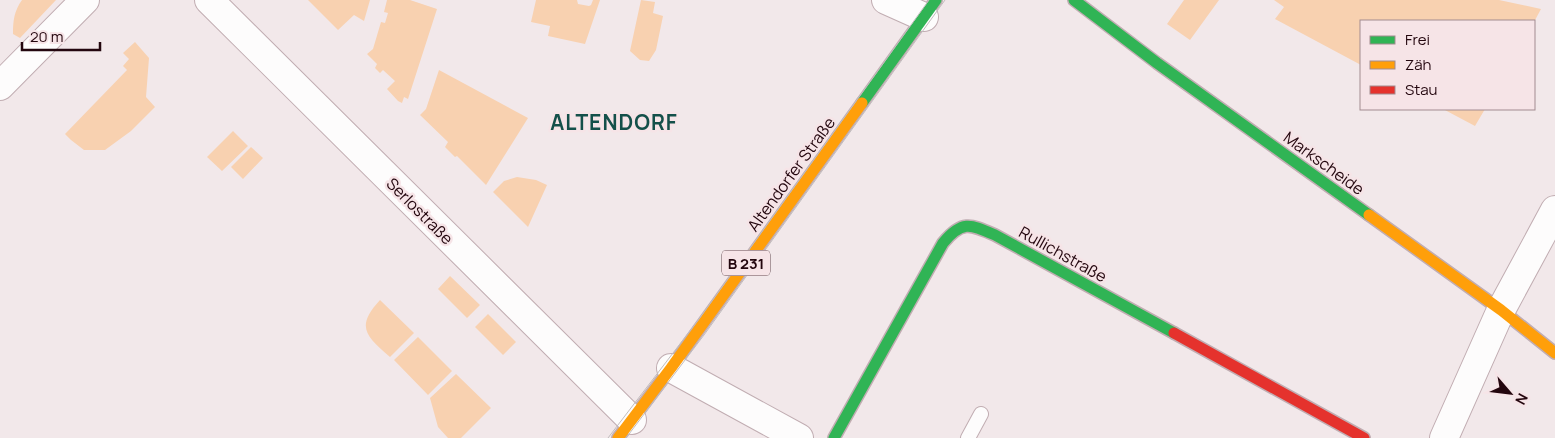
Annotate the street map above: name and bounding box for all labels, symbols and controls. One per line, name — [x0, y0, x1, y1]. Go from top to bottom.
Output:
scale bar — [22, 20, 100, 52]
legend — [1360, 20, 1535, 110]
text: 20 m — [30, 26, 63, 47]
text: Frei — [1405, 29, 1430, 50]
text: Zäh — [1405, 54, 1432, 75]
text: Stau — [1405, 79, 1438, 100]
district label: ALTENDORF — [550, 108, 678, 136]
street label: Altendorfer Straße — [742, 112, 840, 236]
street label: Markscheide — [1279, 126, 1369, 200]
street label: Serlostraße — [382, 173, 458, 249]
street label: Rullichstraße — [1015, 221, 1111, 287]
road number: B 231 — [722, 250, 770, 276]
north arrow — [1485, 368, 1535, 418]
text: N — [1511, 390, 1533, 408]

